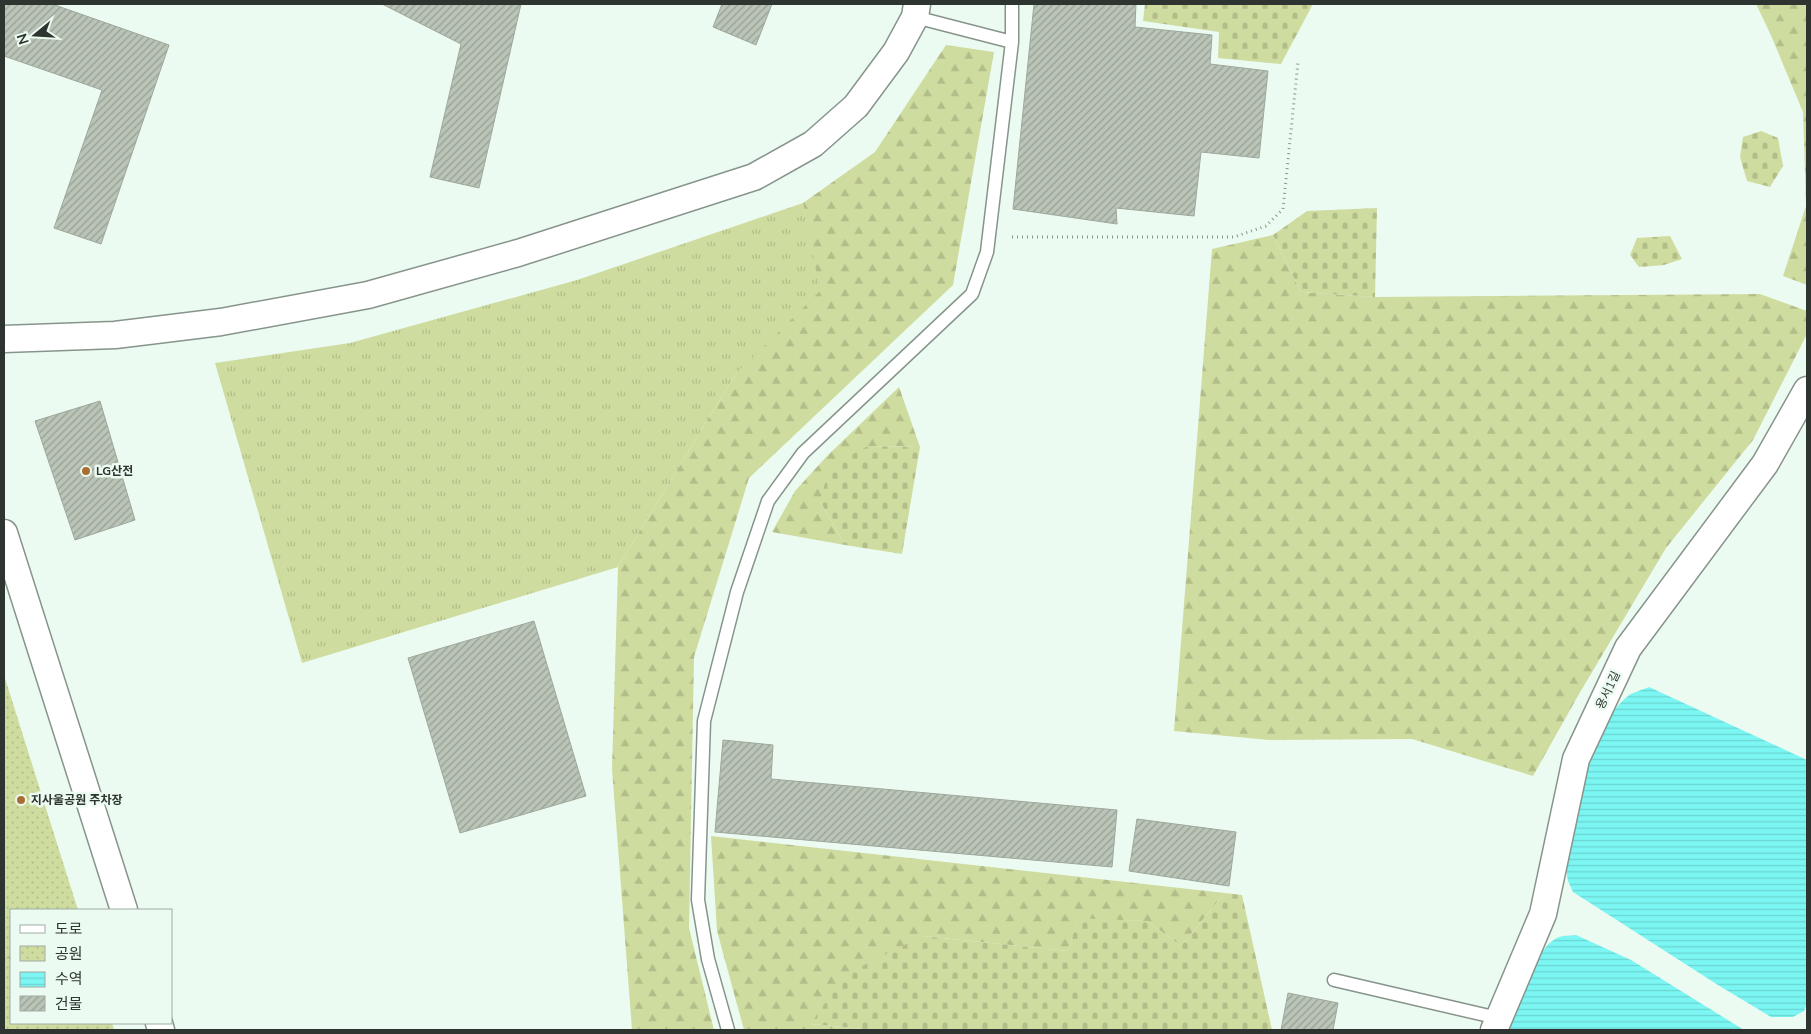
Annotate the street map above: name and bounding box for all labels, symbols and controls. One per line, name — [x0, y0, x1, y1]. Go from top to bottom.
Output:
north arrow — [10, 10, 60, 60]
text: N — [12, 31, 34, 47]
place label: LG산전 — [96, 463, 133, 479]
marker: LG산전 — [80, 465, 92, 477]
street label: 용서1길 — [1592, 668, 1624, 712]
place label: 지사울공원 주차장 — [31, 792, 123, 808]
marker: 지사울공원 주차장 — [15, 794, 27, 806]
legend — [10, 909, 172, 1024]
text: 도로 — [55, 919, 83, 939]
text: 공원 — [55, 944, 83, 964]
text: 수역 — [55, 969, 83, 989]
text: 건물 — [55, 994, 83, 1014]

